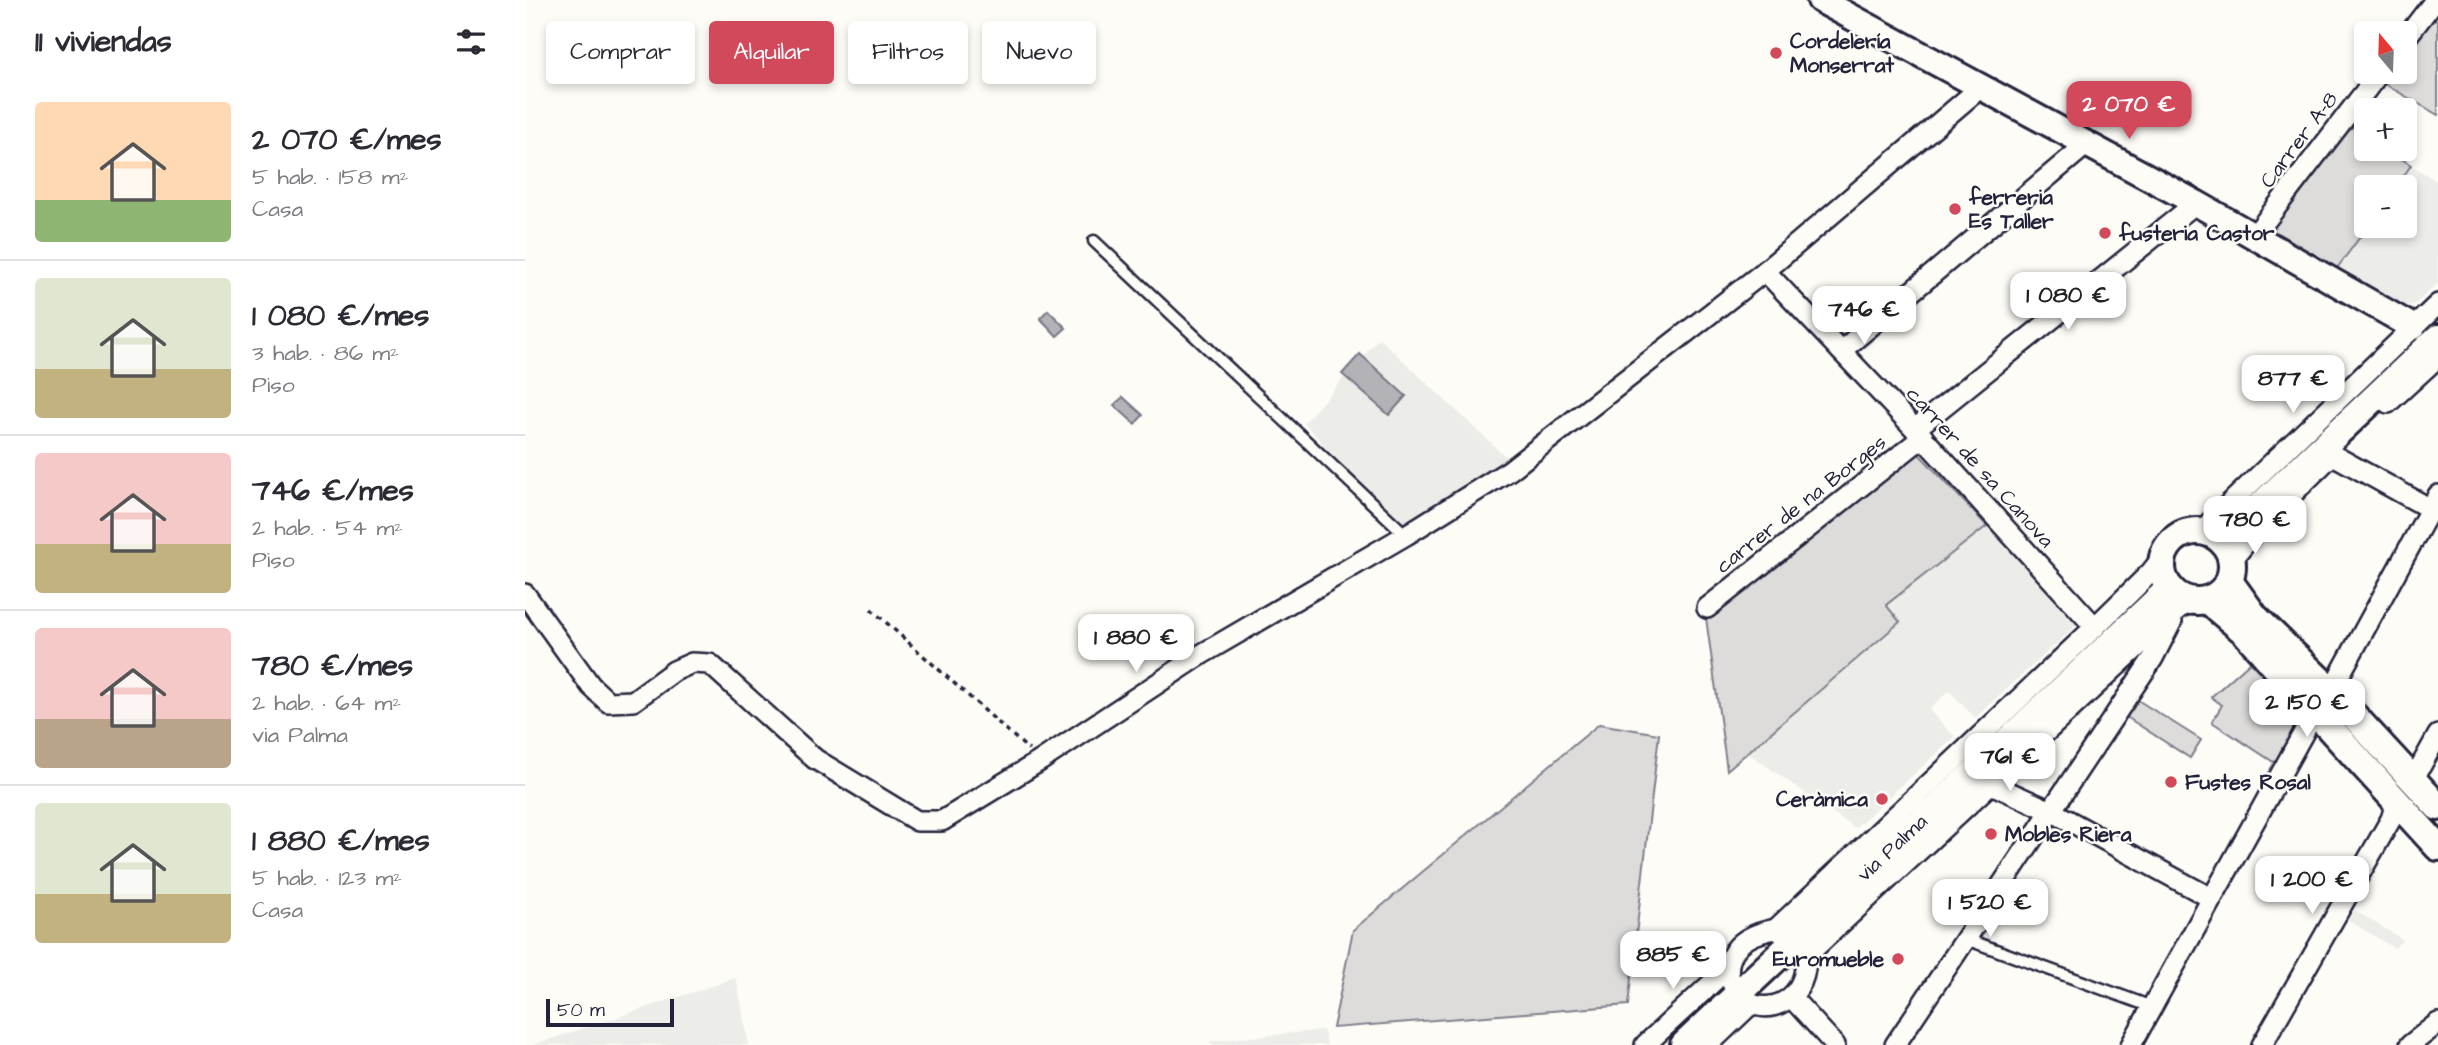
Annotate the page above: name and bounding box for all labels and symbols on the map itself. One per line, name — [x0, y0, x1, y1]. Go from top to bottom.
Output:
north arrow — [2354, 21, 2417, 84]
place label: Cordelería Monserrat — [1790, 27, 1894, 80]
marker: Cordelería Monserrat — [1768, 45, 1784, 61]
pin: 2 070 € — [2064, 82, 2194, 141]
street label: Carrer A-8 — [2253, 86, 2345, 194]
place label: ferreria Es Taller — [1968, 183, 2054, 236]
marker: ferreria Es Taller — [1947, 201, 1963, 217]
place label: fusteria Castor — [2118, 219, 2275, 248]
marker: fusteria Castor — [2097, 225, 2113, 241]
pin: 1 080 € — [2003, 272, 2133, 332]
pin: 746 € — [1815, 286, 1913, 346]
pin: 877 € — [2244, 356, 2342, 415]
street label: carrer de sa Canova — [1900, 380, 2061, 554]
street label: carrer de na Borges — [1709, 428, 1894, 582]
pin: 780 € — [2206, 496, 2304, 556]
pin: 1 880 € — [1071, 614, 1201, 674]
pin: 2 150 € — [2242, 680, 2372, 739]
pin: 761 € — [1961, 734, 2059, 793]
place label: Fustes Rosal — [2185, 768, 2312, 797]
marker: Fustes Rosal — [2163, 774, 2179, 790]
place label: Ceràmica — [1776, 785, 1868, 814]
marker: Ceràmica — [1874, 791, 1890, 807]
street label: via Palma — [1850, 807, 1934, 888]
place label: Mobles Riera — [2005, 820, 2132, 849]
marker: Mobles Riera — [1983, 826, 1999, 842]
pin: 1 200 € — [2247, 856, 2377, 916]
pin: 1 520 € — [1925, 880, 2055, 939]
pin: 885 € — [1624, 932, 1722, 991]
place label: Euromueble — [1773, 945, 1885, 974]
marker: Euromueble — [1890, 951, 1906, 967]
scale bar — [546, 996, 674, 1028]

